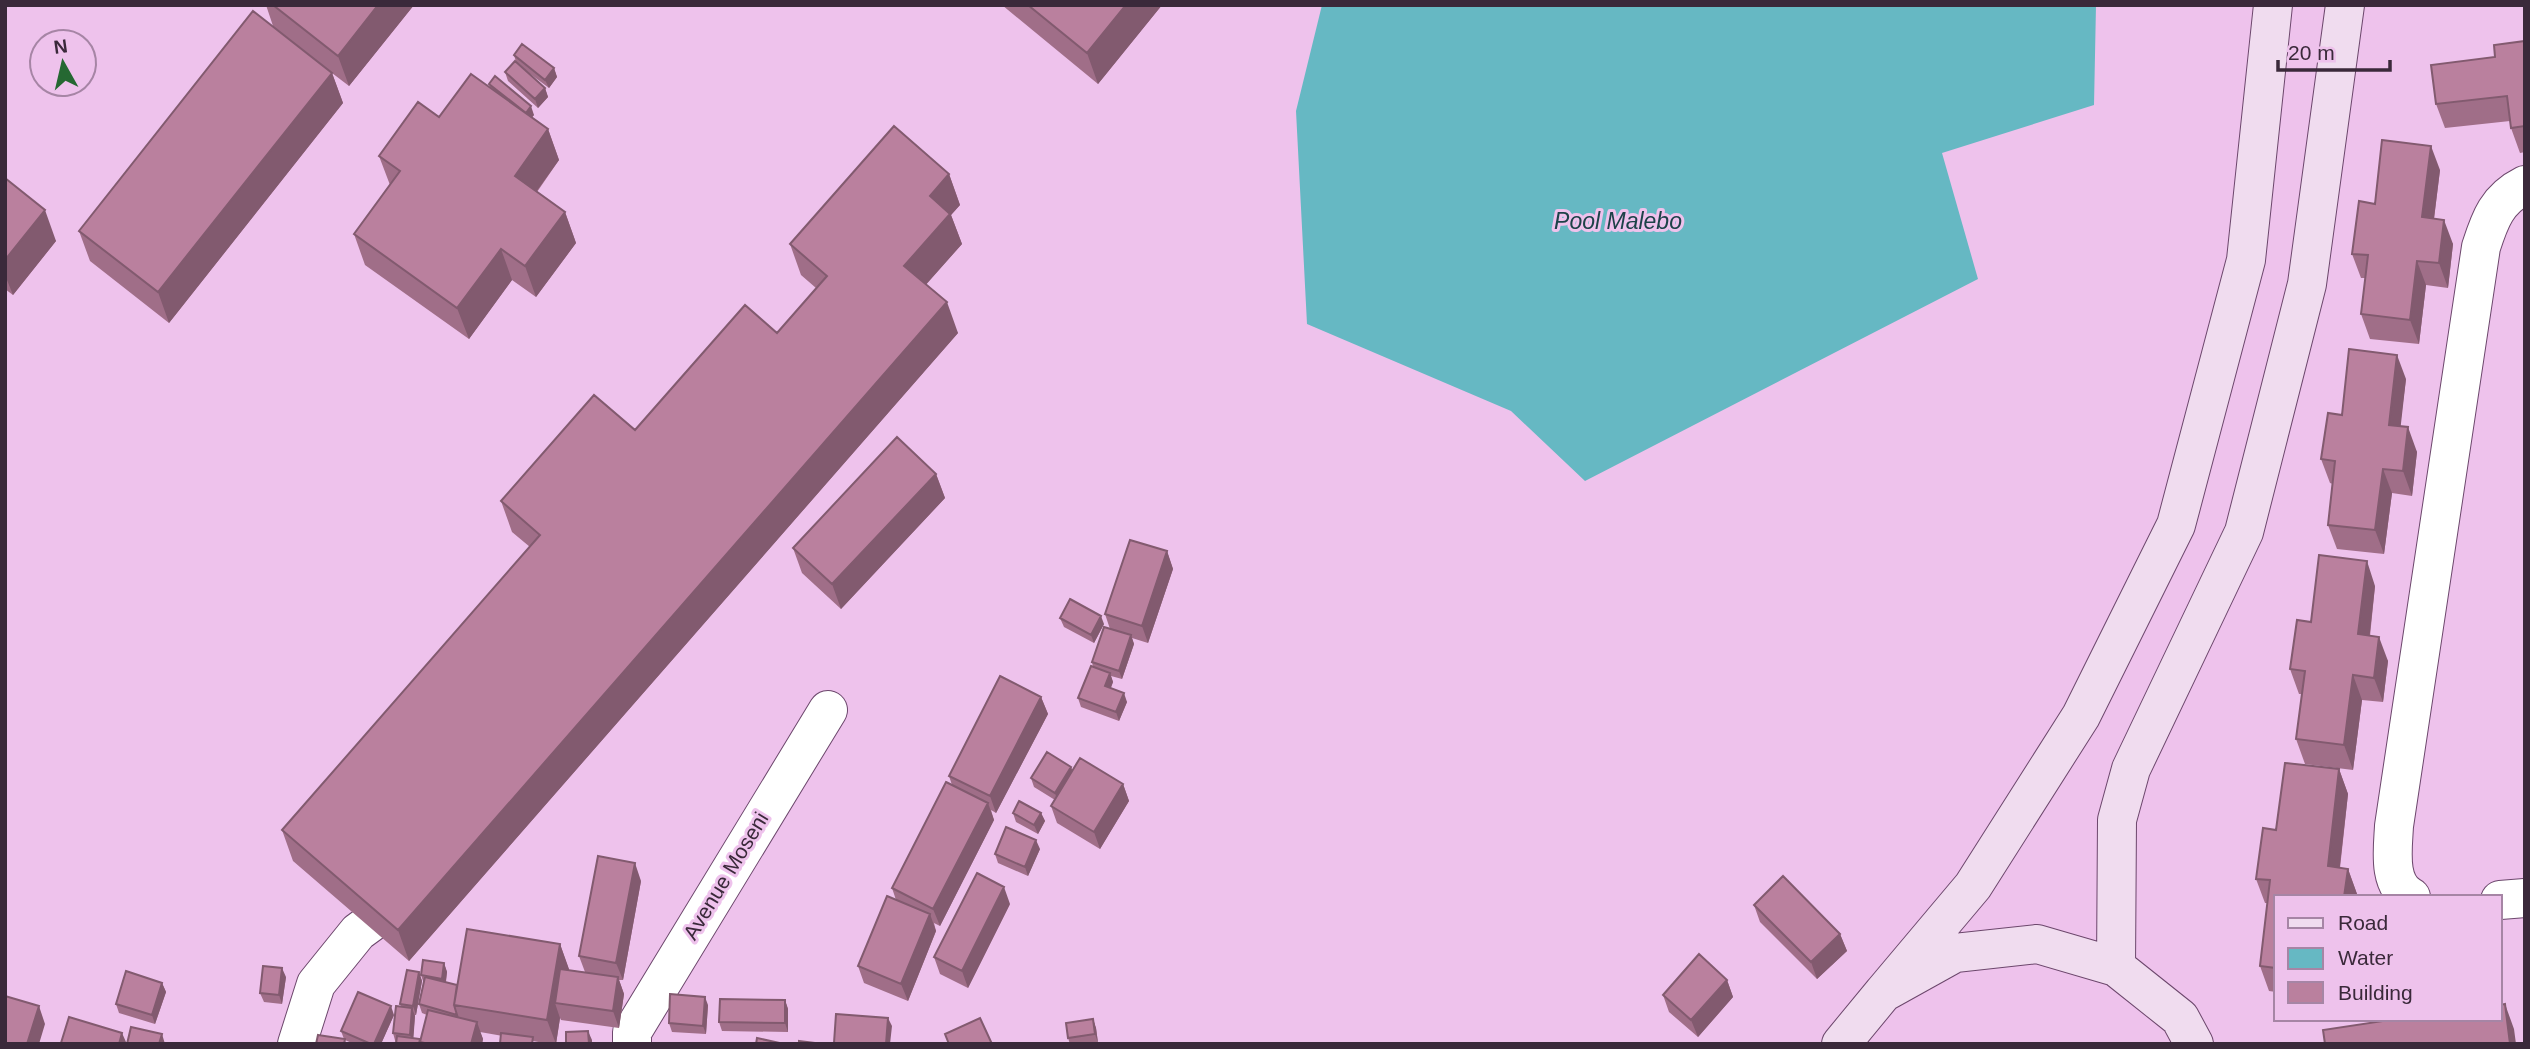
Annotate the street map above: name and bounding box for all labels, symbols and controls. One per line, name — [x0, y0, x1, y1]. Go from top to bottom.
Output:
north arrow — [28, 28, 98, 98]
scale bar — [2278, 28, 2390, 72]
text: N — [52, 35, 69, 58]
text: 20 m — [2288, 41, 2335, 64]
water label: Pool Malebo — [1554, 208, 1682, 234]
street label: Avenue Moseni — [679, 808, 773, 944]
legend — [2274, 895, 2502, 1021]
text: Road — [2338, 911, 2388, 934]
text: Water — [2338, 946, 2393, 969]
text: Building — [2338, 981, 2413, 1004]

